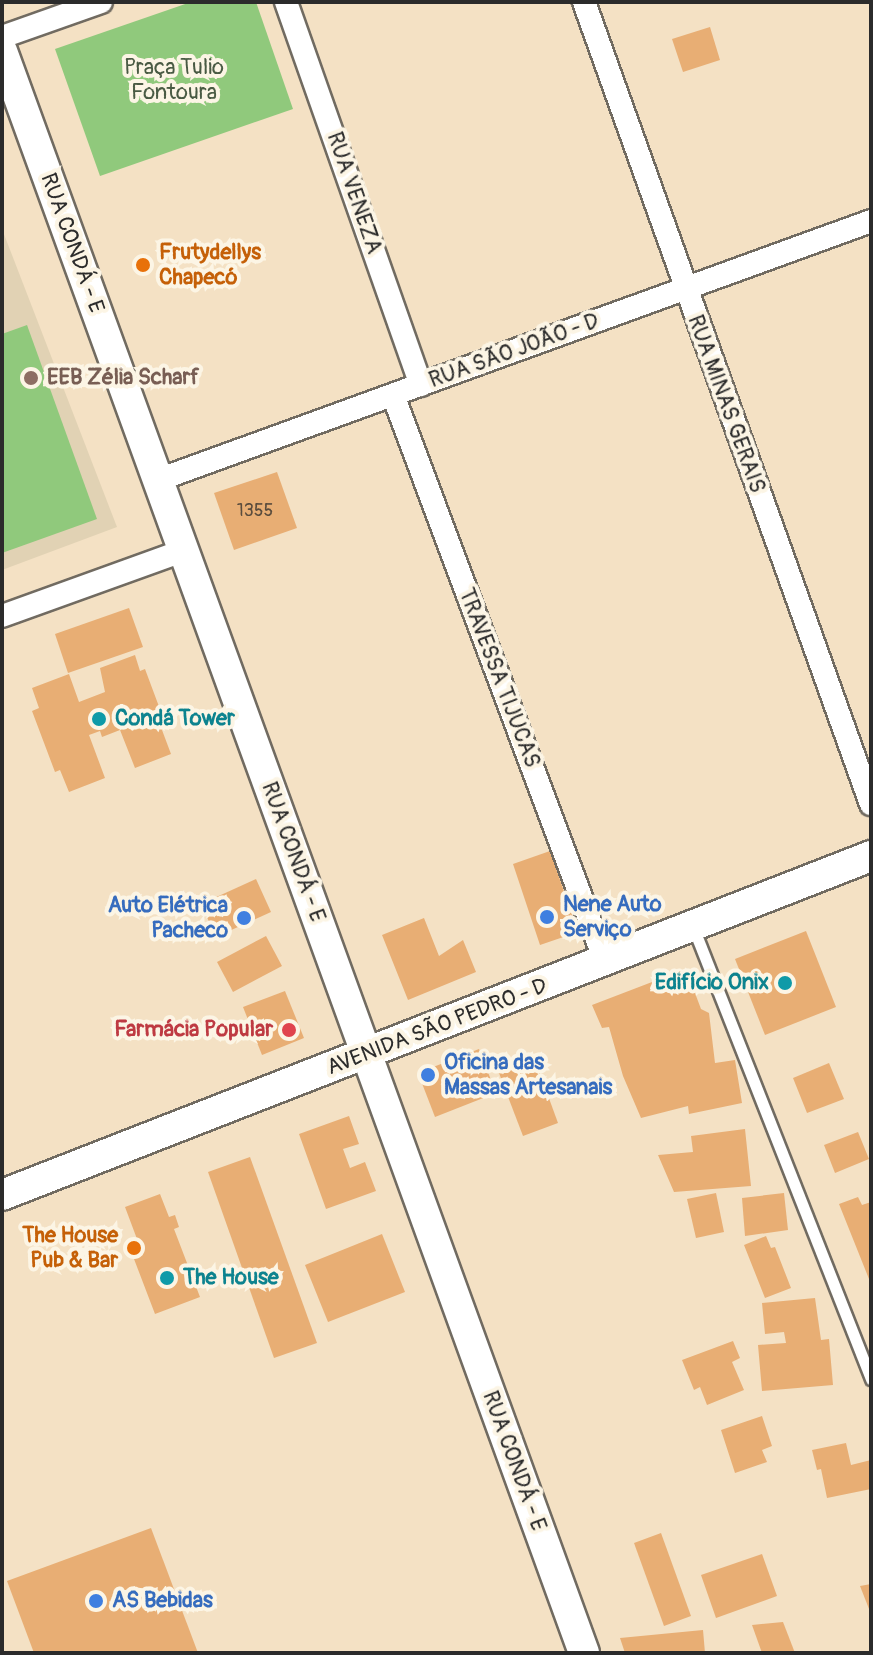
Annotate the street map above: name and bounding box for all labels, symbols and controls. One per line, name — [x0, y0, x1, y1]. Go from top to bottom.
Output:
park label: Praça Tulio Fontoura — [124, 54, 224, 106]
street label: RUA VENEZA — [321, 129, 387, 257]
street label: RUA CONDÁ - E — [34, 169, 110, 317]
place label: Frutydellys Chapecó — [159, 239, 261, 290]
marker: Frutydellys Chapecó — [134, 256, 152, 274]
street label: RUA SÃO JOÃO - D — [426, 308, 602, 394]
street label: RUA MINAS GERAIS — [682, 312, 770, 496]
place label: EEB Zélia Scharf — [47, 365, 199, 391]
marker: EEB Zélia Scharf — [22, 369, 40, 387]
house number: 1355 — [237, 500, 273, 522]
street label: TRAVESSA TIJUCAS — [453, 585, 545, 771]
place label: Condá Tower — [115, 706, 235, 732]
marker: Condá Tower — [90, 710, 108, 728]
street label: RUA CONDÁ - E — [255, 778, 331, 926]
place label: Nene Auto Serviço — [563, 891, 661, 942]
place label: Auto Elétrica Pacheco — [108, 892, 228, 944]
marker: Nene Auto Serviço — [538, 908, 556, 926]
marker: Auto Elétrica Pacheco — [235, 909, 253, 927]
place label: Edifício Onix — [655, 970, 769, 996]
street label: AVENIDA SÃO PEDRO - D — [323, 973, 551, 1081]
marker: Edifício Onix — [776, 974, 794, 992]
place label: Farmácia Popular — [114, 1017, 273, 1043]
marker: Farmácia Popular — [280, 1021, 298, 1039]
place label: Oficina das Massas Artesanais — [444, 1049, 612, 1100]
marker: Oficina das Massas Artesanais — [419, 1066, 437, 1084]
place label: The House Pub & Bar — [22, 1222, 118, 1274]
marker: The House Pub & Bar — [125, 1239, 143, 1257]
place label: The House — [183, 1265, 279, 1291]
marker: The House — [158, 1269, 176, 1287]
street label: RUA CONDÁ - E — [476, 1387, 552, 1535]
place label: AS Bebidas — [112, 1588, 213, 1614]
marker: AS Bebidas — [87, 1592, 105, 1610]

